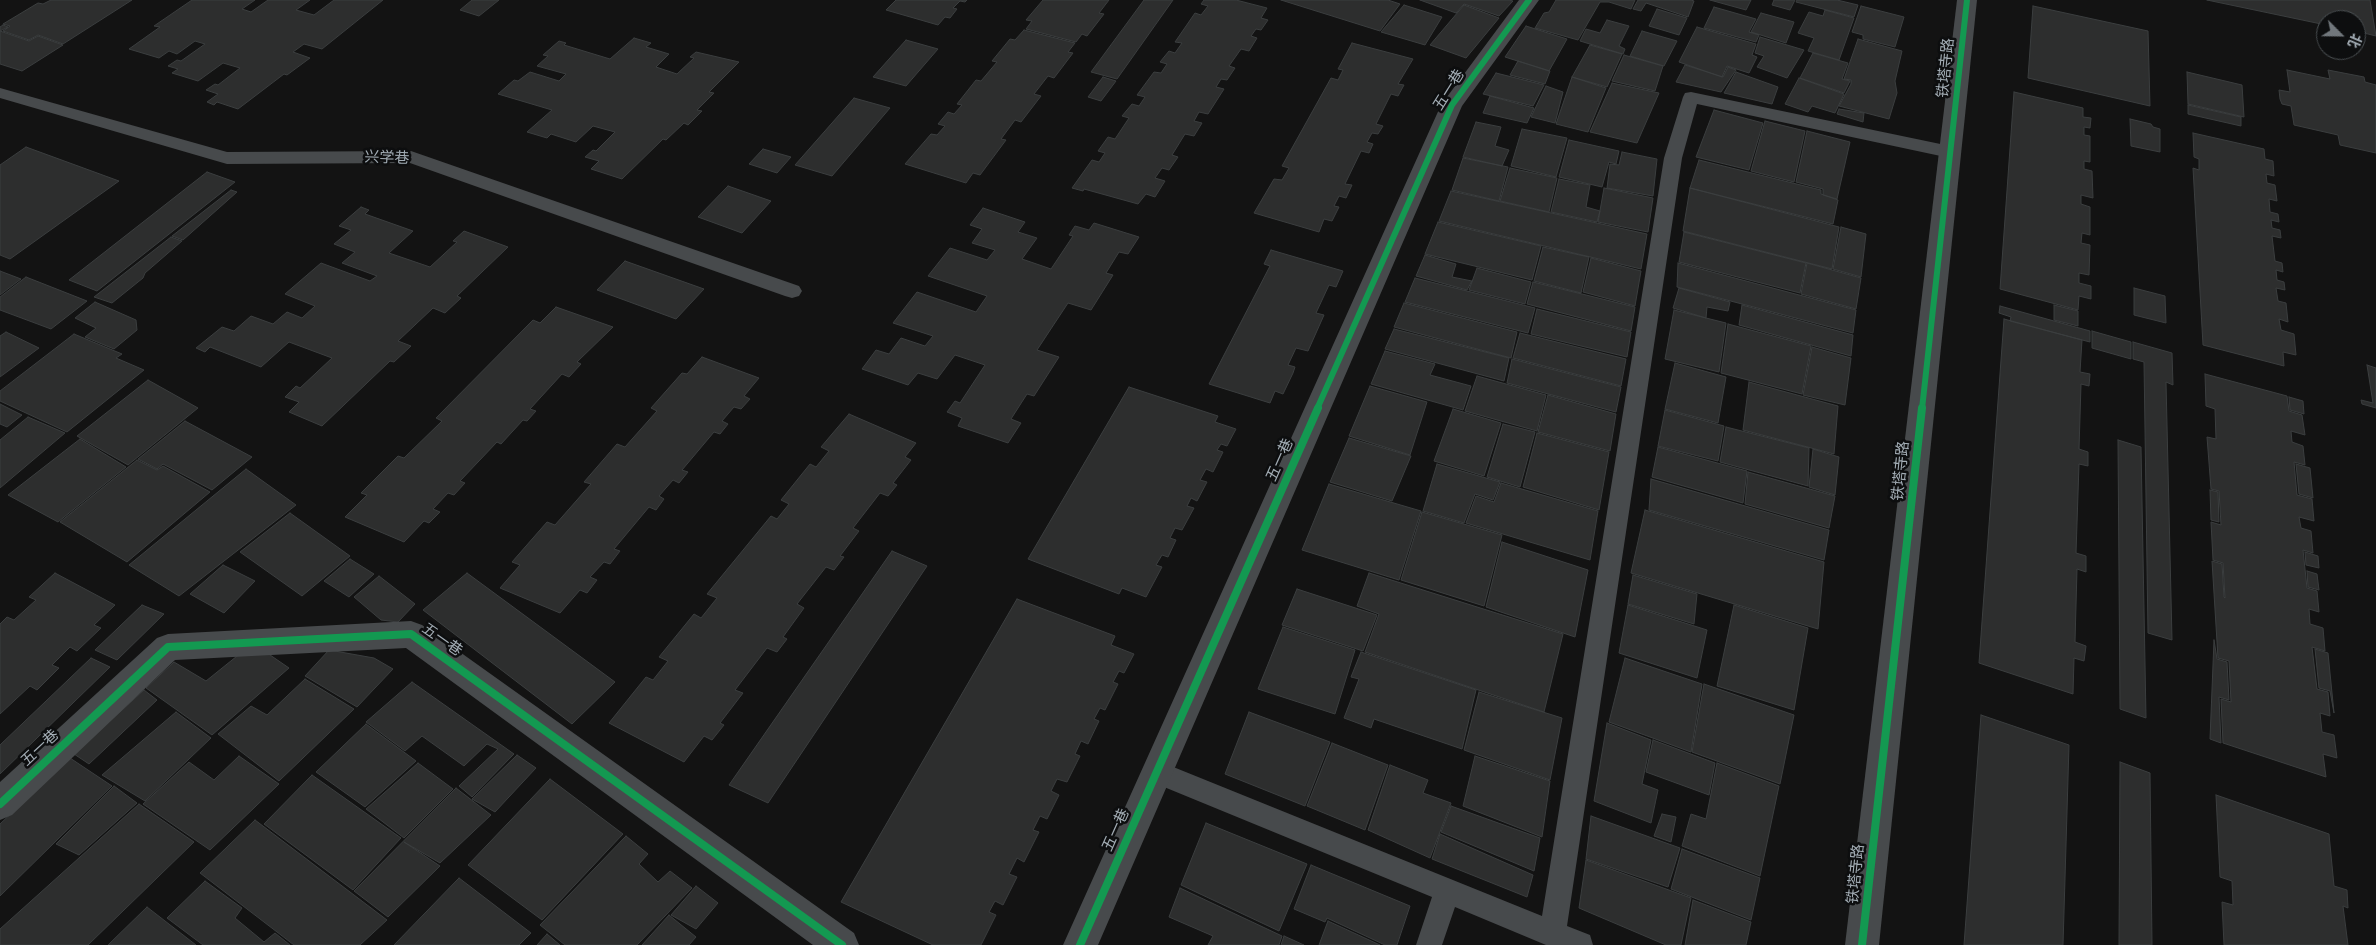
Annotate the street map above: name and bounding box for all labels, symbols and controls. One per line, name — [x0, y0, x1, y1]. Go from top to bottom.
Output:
north arrow — [2316, 10, 2366, 60]
text: 北 — [2344, 31, 2365, 50]
street label: 铁塔寺路 — [1934, 37, 1958, 99]
street label: 五一巷 — [1429, 66, 1469, 114]
street label: 兴学巷 — [364, 148, 410, 168]
street label: 五一巷 — [1263, 436, 1297, 484]
street label: 铁塔寺路 — [1889, 440, 1913, 502]
street label: 五一巷 — [418, 620, 466, 660]
street label: 五一巷 — [17, 726, 63, 770]
street label: 五一巷 — [1099, 806, 1133, 854]
street label: 铁塔寺路 — [1844, 843, 1868, 905]

